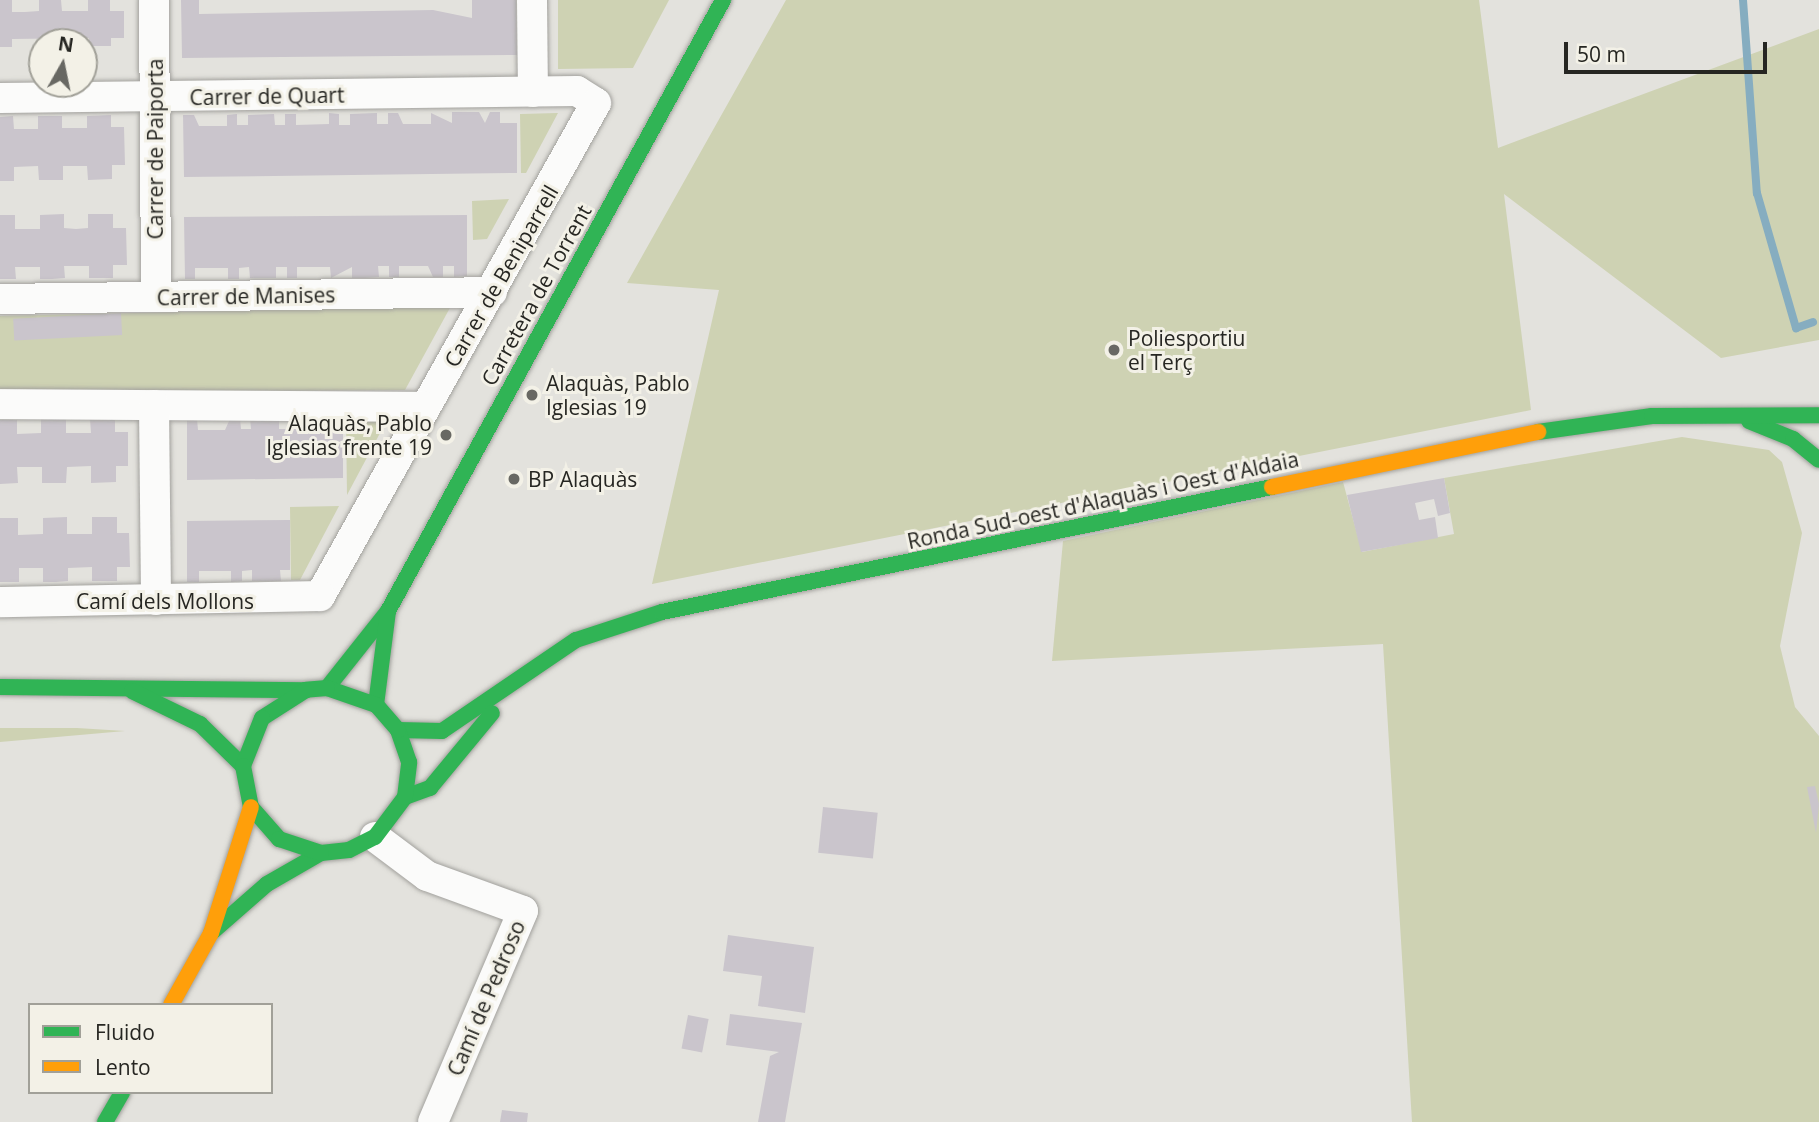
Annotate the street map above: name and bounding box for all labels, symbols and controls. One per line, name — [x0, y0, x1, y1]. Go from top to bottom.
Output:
north arrow — [28, 28, 98, 98]
scale bar — [1567, 28, 1770, 72]
text: N — [56, 30, 76, 58]
text: 50 m — [1577, 40, 1626, 68]
street label: Carrer de Paiporta — [142, 59, 168, 239]
street label: Carrer de Quart — [189, 82, 345, 110]
street label: Carrer de Beniparrell — [439, 181, 563, 371]
street label: Carretera de Torrent — [476, 200, 596, 390]
street label: Carrer de Manises — [157, 282, 335, 310]
place label: Poliesportiu el Terç — [1128, 325, 1245, 375]
marker: Poliesportiu el Terç — [1106, 342, 1122, 358]
place label: Alaquàs, Pablo Iglesias 19 — [546, 370, 690, 420]
marker: Alaquàs, Pablo Iglesias 19 — [524, 387, 540, 403]
place label: Alaquàs, Pablo Iglesias frente 19 — [266, 410, 432, 460]
marker: Alaquàs, Pablo Iglesias frente 19 — [438, 427, 454, 443]
street label: Ronda Sud-oest d'Alaquàs i Oest d'Aldaia — [905, 446, 1301, 554]
place label: BP Alaquàs — [528, 466, 637, 492]
marker: BP Alaquàs — [506, 471, 522, 487]
street label: Camí dels Mollons — [76, 588, 254, 614]
street label: Camí de Pedroso — [442, 917, 530, 1079]
legend — [28, 1003, 273, 1094]
text: Fluido — [95, 1018, 155, 1046]
text: Lento — [95, 1053, 151, 1081]

